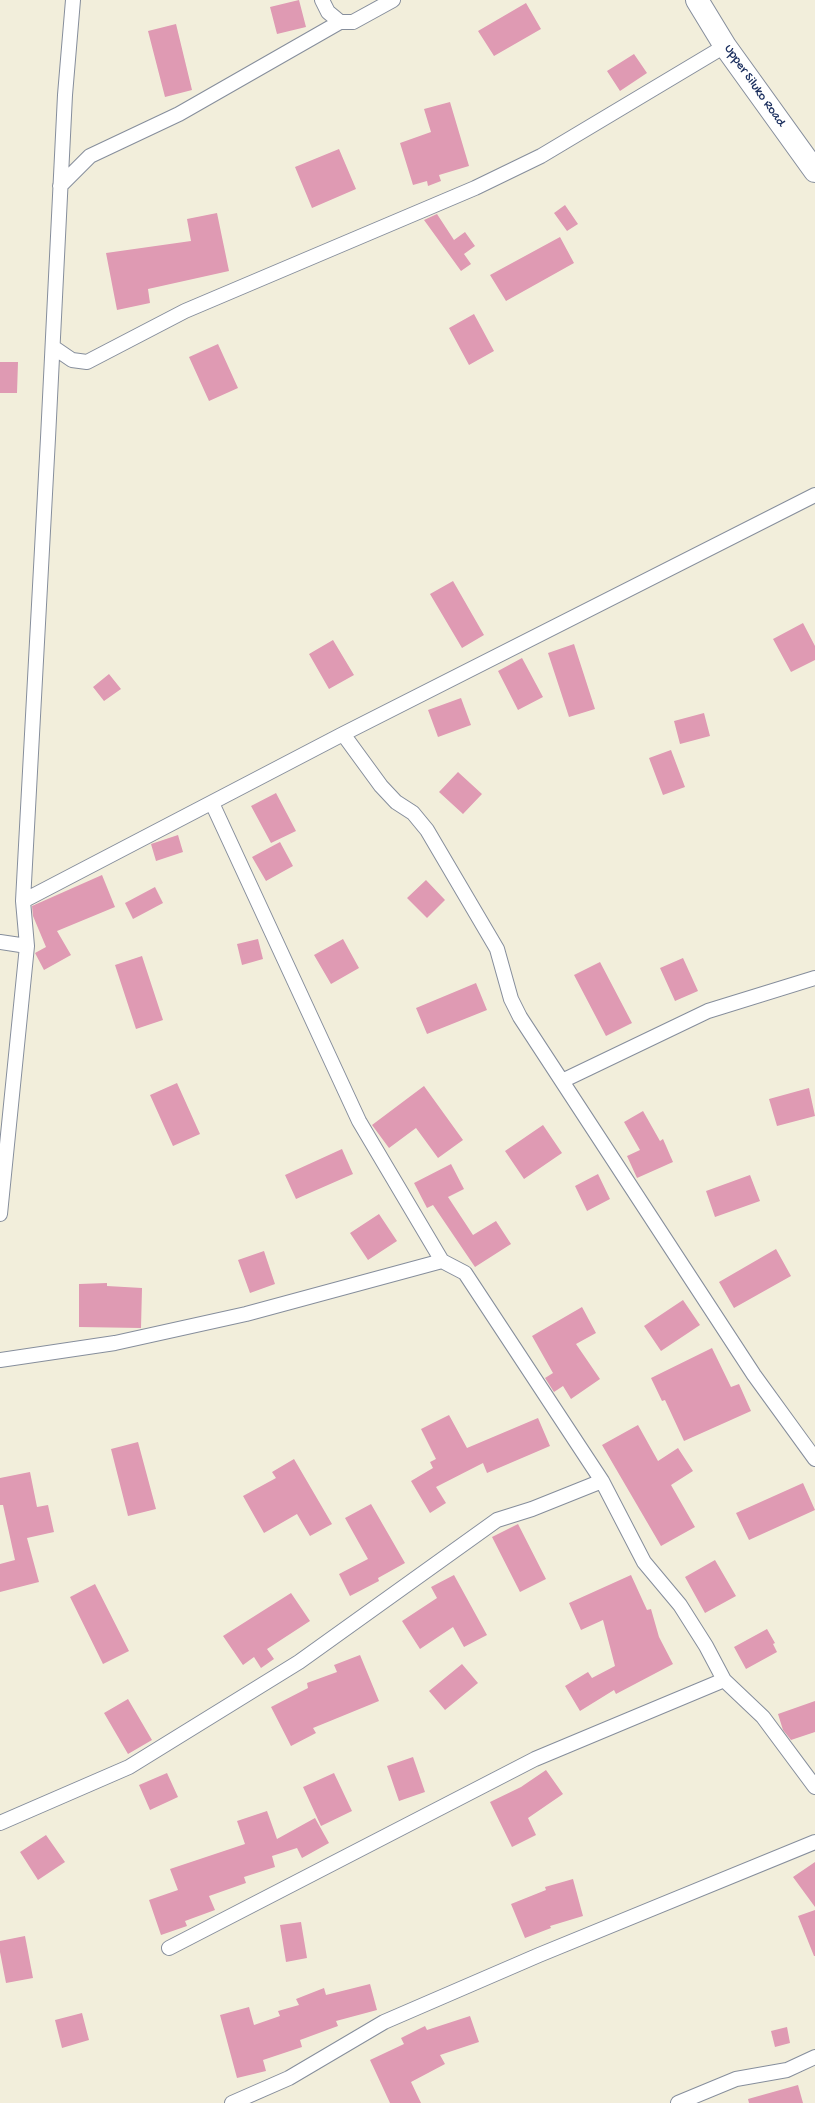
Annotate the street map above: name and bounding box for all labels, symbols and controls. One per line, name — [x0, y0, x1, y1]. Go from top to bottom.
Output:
street label: Upper Siluko Road — [720, 42, 788, 130]

